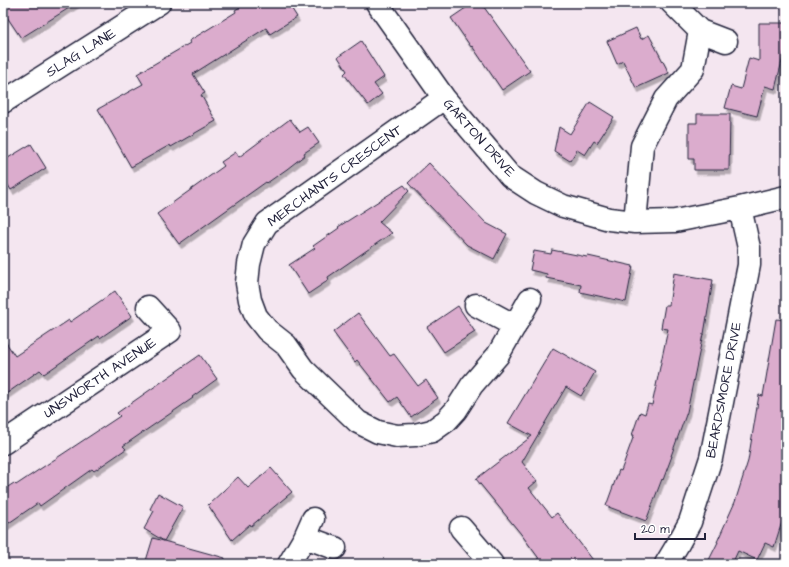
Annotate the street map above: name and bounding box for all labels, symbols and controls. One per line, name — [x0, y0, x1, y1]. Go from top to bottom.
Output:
street label: SLAG LANE — [42, 23, 120, 82]
street label: GARTON DRIVE — [438, 94, 520, 182]
street label: MERCHANTS CRESCENT — [264, 120, 407, 232]
street label: BEARDSMORE DRIVE — [701, 320, 747, 460]
street label: UNSWORTH AVENUE — [40, 332, 161, 423]
scale bar — [635, 515, 705, 541]
text: 20 m — [641, 521, 670, 538]

